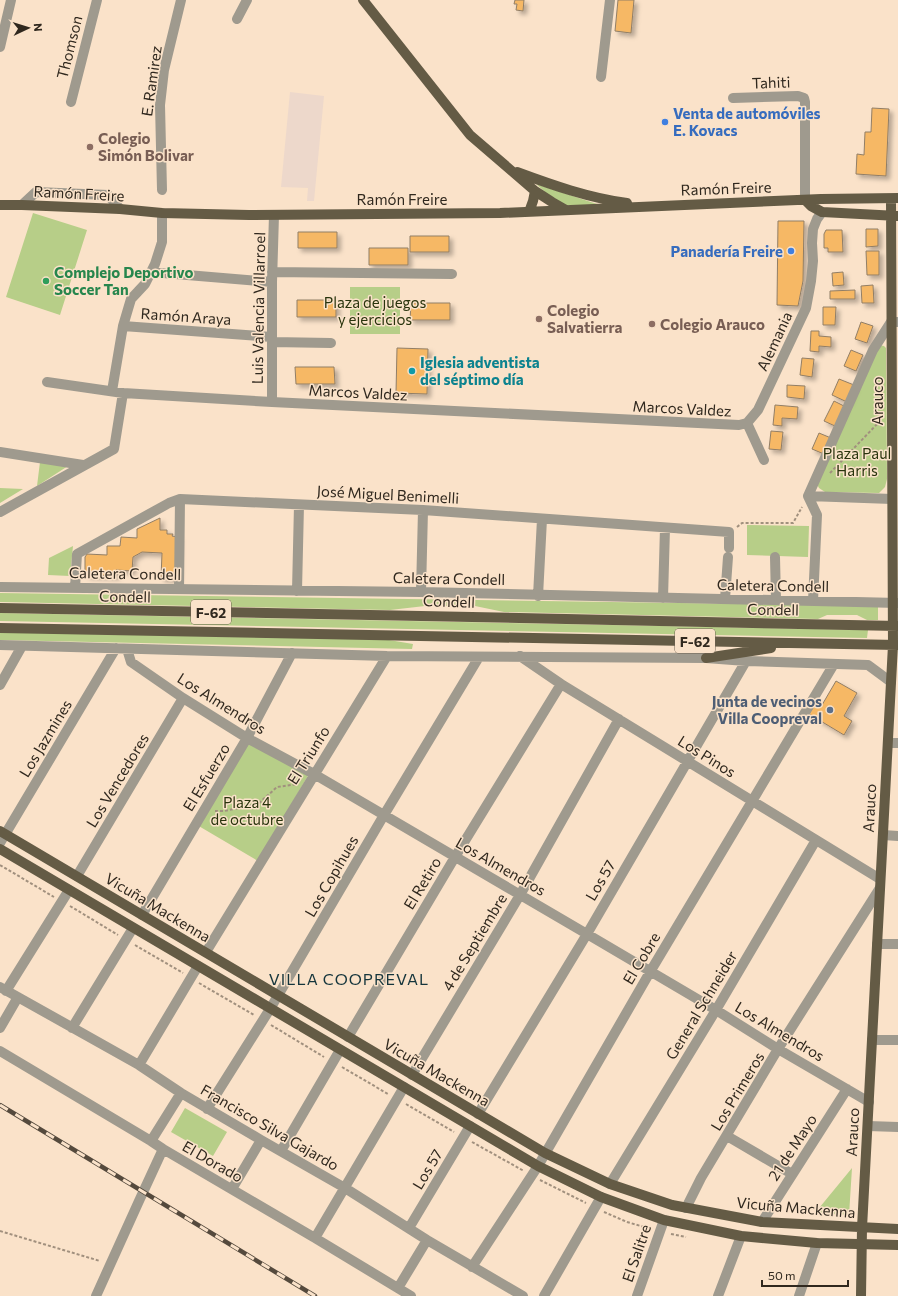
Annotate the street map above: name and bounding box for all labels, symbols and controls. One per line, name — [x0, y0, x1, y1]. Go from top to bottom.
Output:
north arrow — [8, 8, 48, 48]
street label: Thomson — [52, 13, 86, 81]
text: N — [32, 23, 45, 32]
street label: E. Ramirez — [137, 44, 165, 118]
street label: Tahiti — [751, 72, 791, 92]
place label: Venta de automóviles E. Kovacs — [673, 104, 821, 139]
marker: Venta de automóviles E. Kovacs — [660, 117, 670, 127]
place label: Colegio Simón Bolivar — [98, 129, 194, 164]
marker: Colegio Simón Bolivar — [85, 142, 95, 152]
street label: Ramón Freire — [680, 177, 772, 199]
street label: Ramón Freire — [33, 182, 125, 204]
street label: Ramón Freire — [357, 190, 448, 208]
street label: Luis Valencia Villarroel — [248, 232, 268, 384]
place label: Panadería Freire — [670, 242, 783, 260]
marker: Panadería Freire — [786, 246, 796, 256]
place label: Complejo Deportivo Soccer Tan — [54, 263, 193, 298]
marker: Complejo Deportivo Soccer Tan — [41, 276, 51, 286]
park label: Plaza de juegos y ejercicios — [324, 293, 426, 328]
place label: Colegio Salvatierra — [547, 301, 623, 336]
street label: Ramón Araya — [140, 304, 232, 328]
street label: Alemania — [752, 309, 796, 373]
marker: Colegio Salvatierra — [534, 314, 544, 324]
place label: Colegio Arauco — [660, 315, 765, 333]
marker: Colegio Arauco — [647, 319, 657, 329]
place label: Iglesia adventista del séptimo día — [420, 353, 540, 388]
marker: Iglesia adventista del séptimo día — [407, 366, 417, 376]
street label: Arauco — [868, 377, 886, 425]
street label: Marcos Valdez — [308, 380, 408, 404]
street label: Marcos Valdez — [632, 396, 732, 420]
park label: Plaza Paul Harris — [823, 444, 891, 479]
street label: José Miguel Benimelli — [316, 481, 460, 507]
street label: Caletera Condell — [69, 563, 181, 583]
street label: Caletera Condell — [393, 568, 505, 588]
street label: Caletera Condell — [717, 575, 829, 595]
street label: Condell — [99, 587, 151, 605]
street label: Condell — [423, 591, 475, 611]
road number: F-62 — [191, 600, 231, 624]
street label: Condell — [747, 600, 799, 618]
road number: F-62 — [675, 629, 715, 653]
street label: Los Almendros — [174, 669, 270, 737]
place label: Junta de vecinos Villa Coopreval — [712, 692, 822, 727]
street label: Los Jazmines — [15, 696, 75, 780]
marker: Junta de vecinos Villa Coopreval — [825, 705, 835, 715]
street label: El Triunfo — [283, 723, 333, 787]
street label: Los Vencedores — [82, 730, 152, 830]
street label: Los Pinos — [675, 731, 739, 781]
street label: El Esfuerzo — [179, 740, 233, 814]
street label: Arauco — [859, 783, 879, 833]
park label: Plaza 4 de octubre — [211, 793, 284, 828]
street label: Los Copihues — [301, 832, 362, 920]
street label: Los Almendros — [453, 833, 549, 899]
street label: El Retiro — [399, 854, 445, 912]
street label: Los 57 — [581, 857, 619, 903]
street label: Vicuña Mackenna — [102, 869, 214, 945]
street label: 4 de Septiembre — [438, 890, 510, 994]
street label: El Cobre — [619, 929, 664, 987]
street label: General Schneider — [661, 947, 741, 1063]
district label: VILLA COOPREVAL — [269, 969, 429, 988]
street label: Los Almendros — [732, 997, 828, 1065]
street label: Vicuña Mackenna — [381, 1034, 493, 1110]
street label: Los Primeros — [706, 1048, 768, 1134]
street label: Francisco Silva Gajardo — [198, 1080, 342, 1174]
street label: Arauco — [842, 1107, 862, 1157]
street label: 21 de Mayo — [764, 1110, 820, 1184]
street label: El Dorado — [180, 1136, 246, 1186]
street label: Los 57 — [408, 1146, 446, 1192]
street label: Vicuña Mackenna — [736, 1193, 856, 1221]
street label: El Salitre — [618, 1222, 654, 1284]
scale bar — [762, 1262, 848, 1288]
text: 50 m — [768, 1268, 796, 1282]

